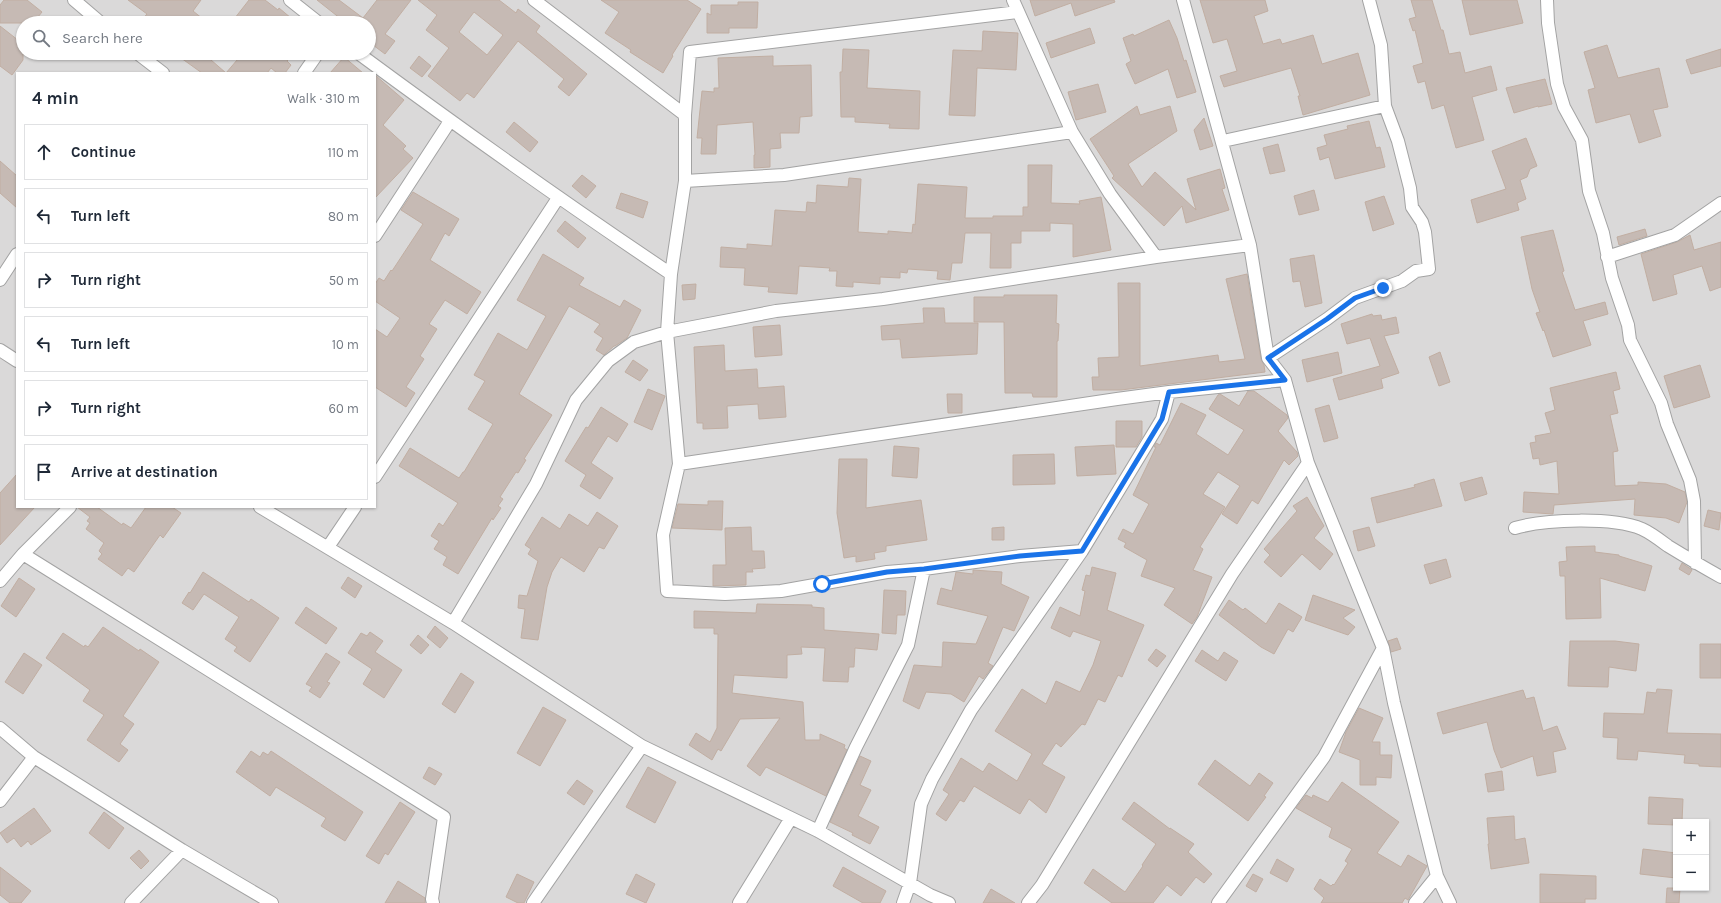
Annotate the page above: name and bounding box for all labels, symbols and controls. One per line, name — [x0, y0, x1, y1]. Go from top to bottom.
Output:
search box — [16, 16, 376, 60]
icon: search — [30, 27, 52, 49]
text: Search here — [62, 29, 143, 47]
text: 4 min — [32, 88, 79, 108]
text: Walk · 310 m — [287, 91, 360, 106]
icon: ahead — [33, 141, 55, 163]
text: Continue — [71, 143, 136, 161]
text: 110 m — [327, 145, 359, 160]
icon: left — [33, 205, 55, 227]
text: Turn left — [71, 207, 130, 225]
text: 80 m — [328, 209, 359, 224]
icon: right — [33, 269, 55, 291]
text: Turn right — [71, 271, 141, 289]
text: 50 m — [329, 273, 359, 288]
route end — [1374, 279, 1392, 297]
icon: left — [33, 333, 55, 355]
text: Turn left — [71, 335, 130, 353]
text: 10 m — [332, 337, 359, 352]
icon: right — [33, 397, 55, 419]
text: Turn right — [71, 399, 141, 417]
text: 60 m — [329, 401, 359, 416]
icon: arrive — [33, 461, 55, 483]
text: Arrive at destination — [71, 463, 218, 481]
route start — [813, 575, 831, 593]
map controls — [1673, 819, 1709, 891]
button: + — [1673, 819, 1709, 855]
button: − — [1673, 855, 1709, 891]

